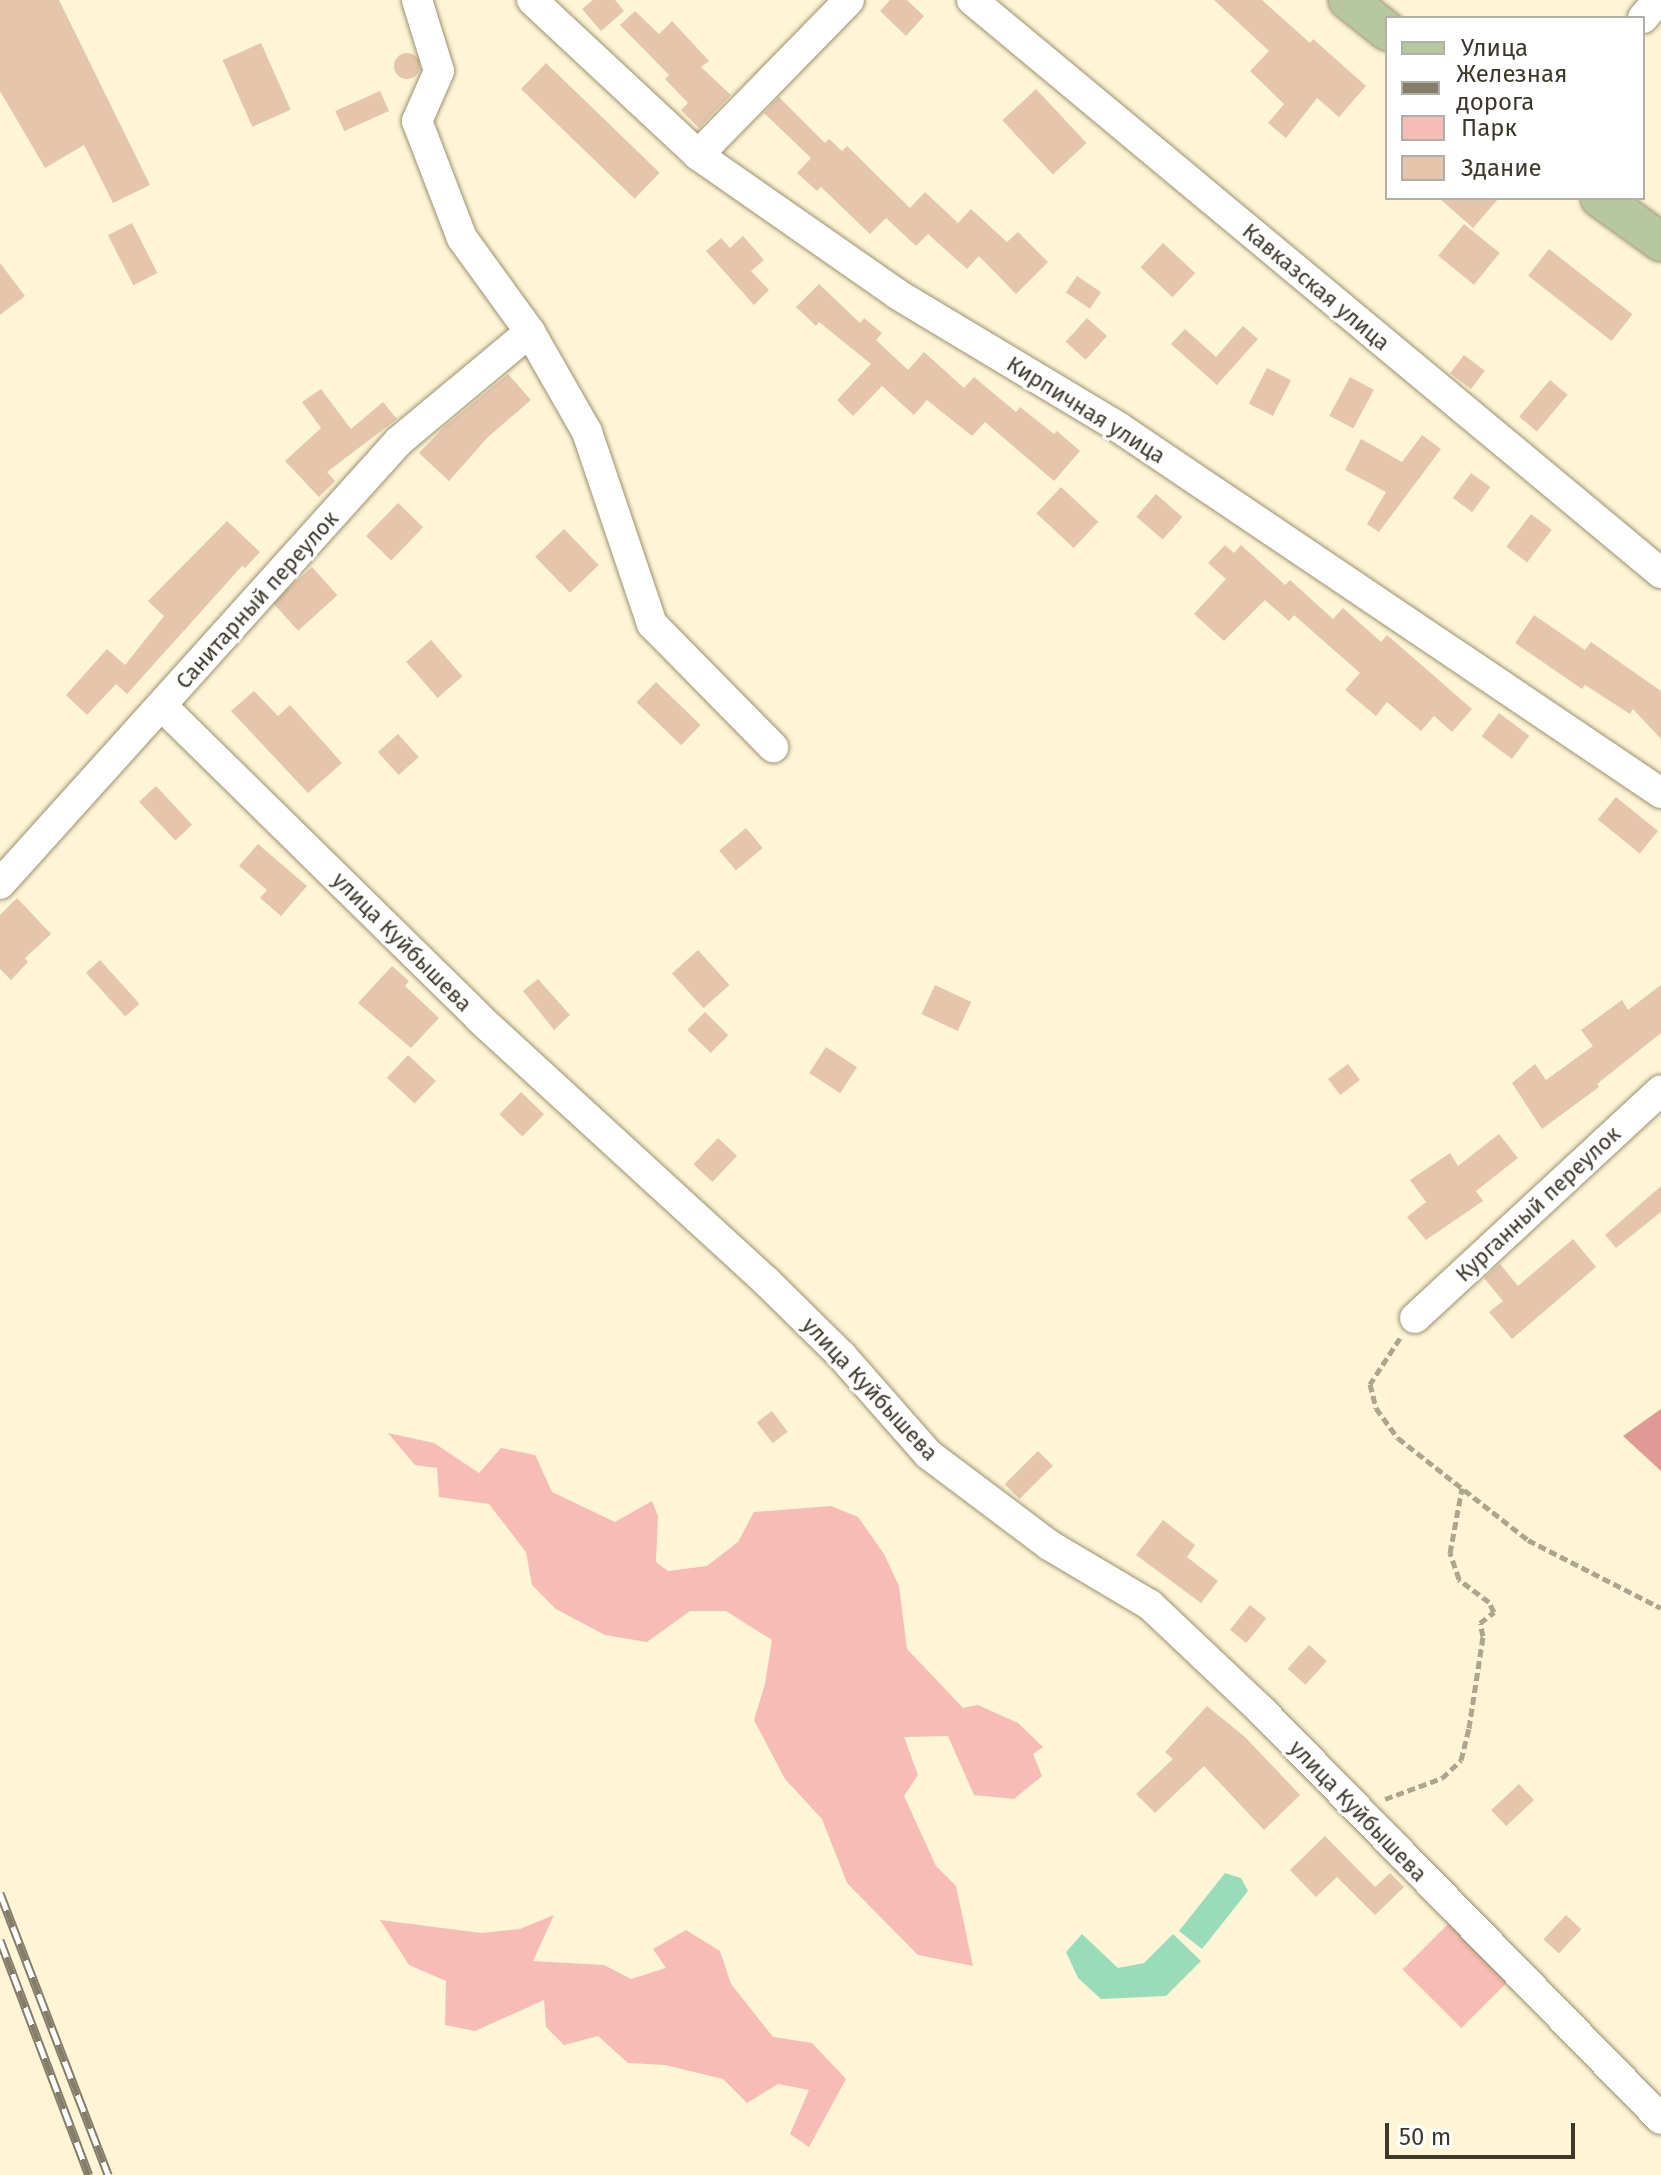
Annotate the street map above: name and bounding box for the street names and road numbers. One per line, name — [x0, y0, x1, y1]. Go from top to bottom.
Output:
street label: Кавказская улица — [1237, 218, 1395, 356]
street label: Кирпичная улица — [1002, 351, 1170, 469]
street label: Санитарный переулок — [170, 506, 344, 694]
street label: улица Куйбышева — [327, 867, 477, 1017]
street label: Курганный переулок — [1450, 1121, 1626, 1287]
street label: улица Куйбышева — [797, 1312, 943, 1466]
street label: улица Куйбышева — [1284, 1735, 1432, 1887]

